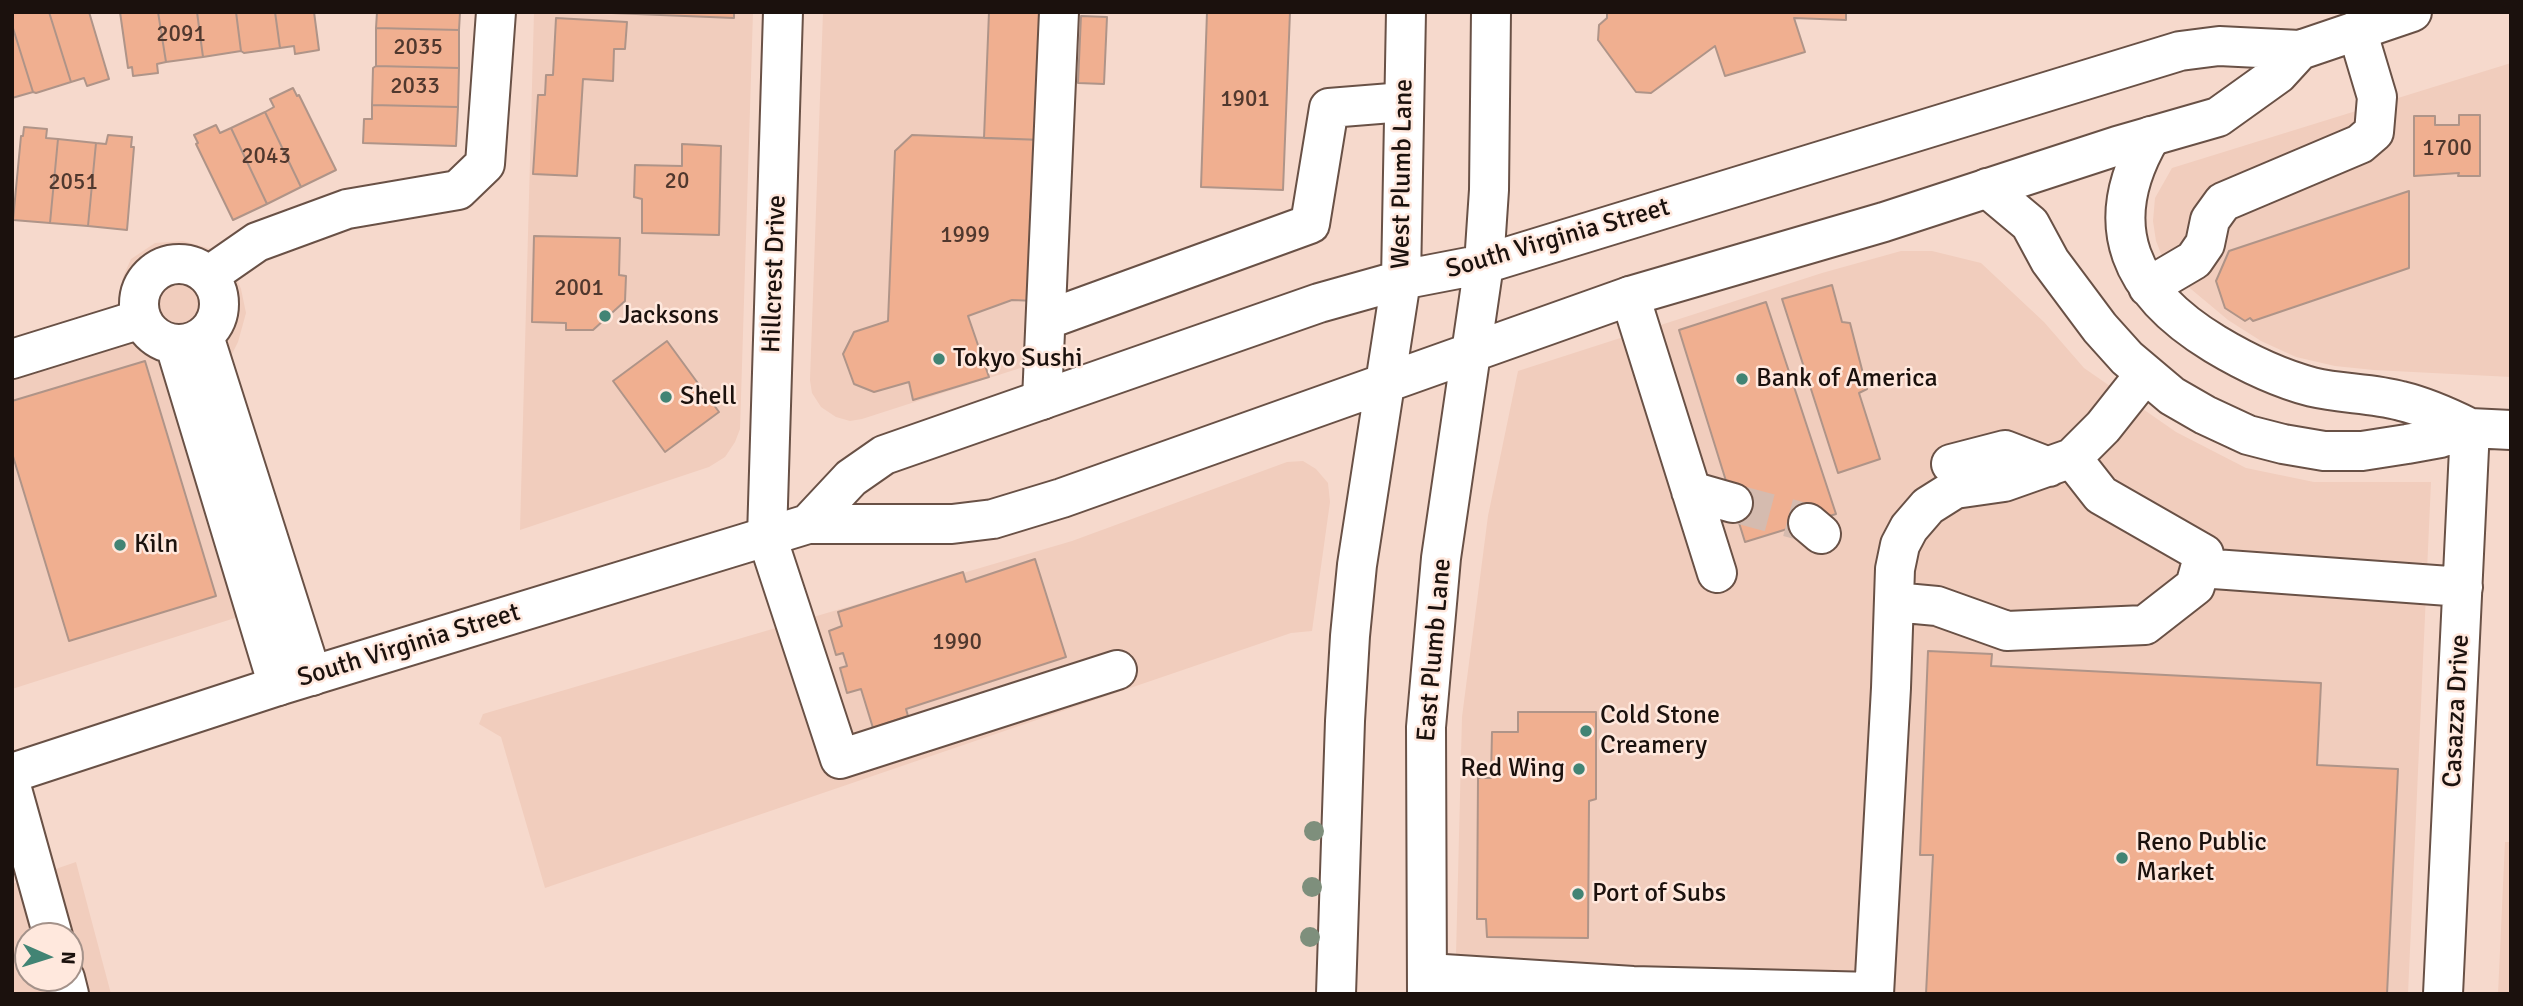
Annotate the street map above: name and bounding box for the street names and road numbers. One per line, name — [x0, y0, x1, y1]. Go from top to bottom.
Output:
street label: West Plumb Lane — [1386, 79, 1420, 269]
street label: South Virginia Street — [1443, 192, 1673, 286]
street label: Hillcrest Drive — [757, 195, 793, 353]
street label: East Plumb Lane — [1411, 557, 1459, 743]
street label: South Virginia Street — [294, 597, 524, 695]
street label: Casazza Drive — [2437, 634, 2477, 788]

